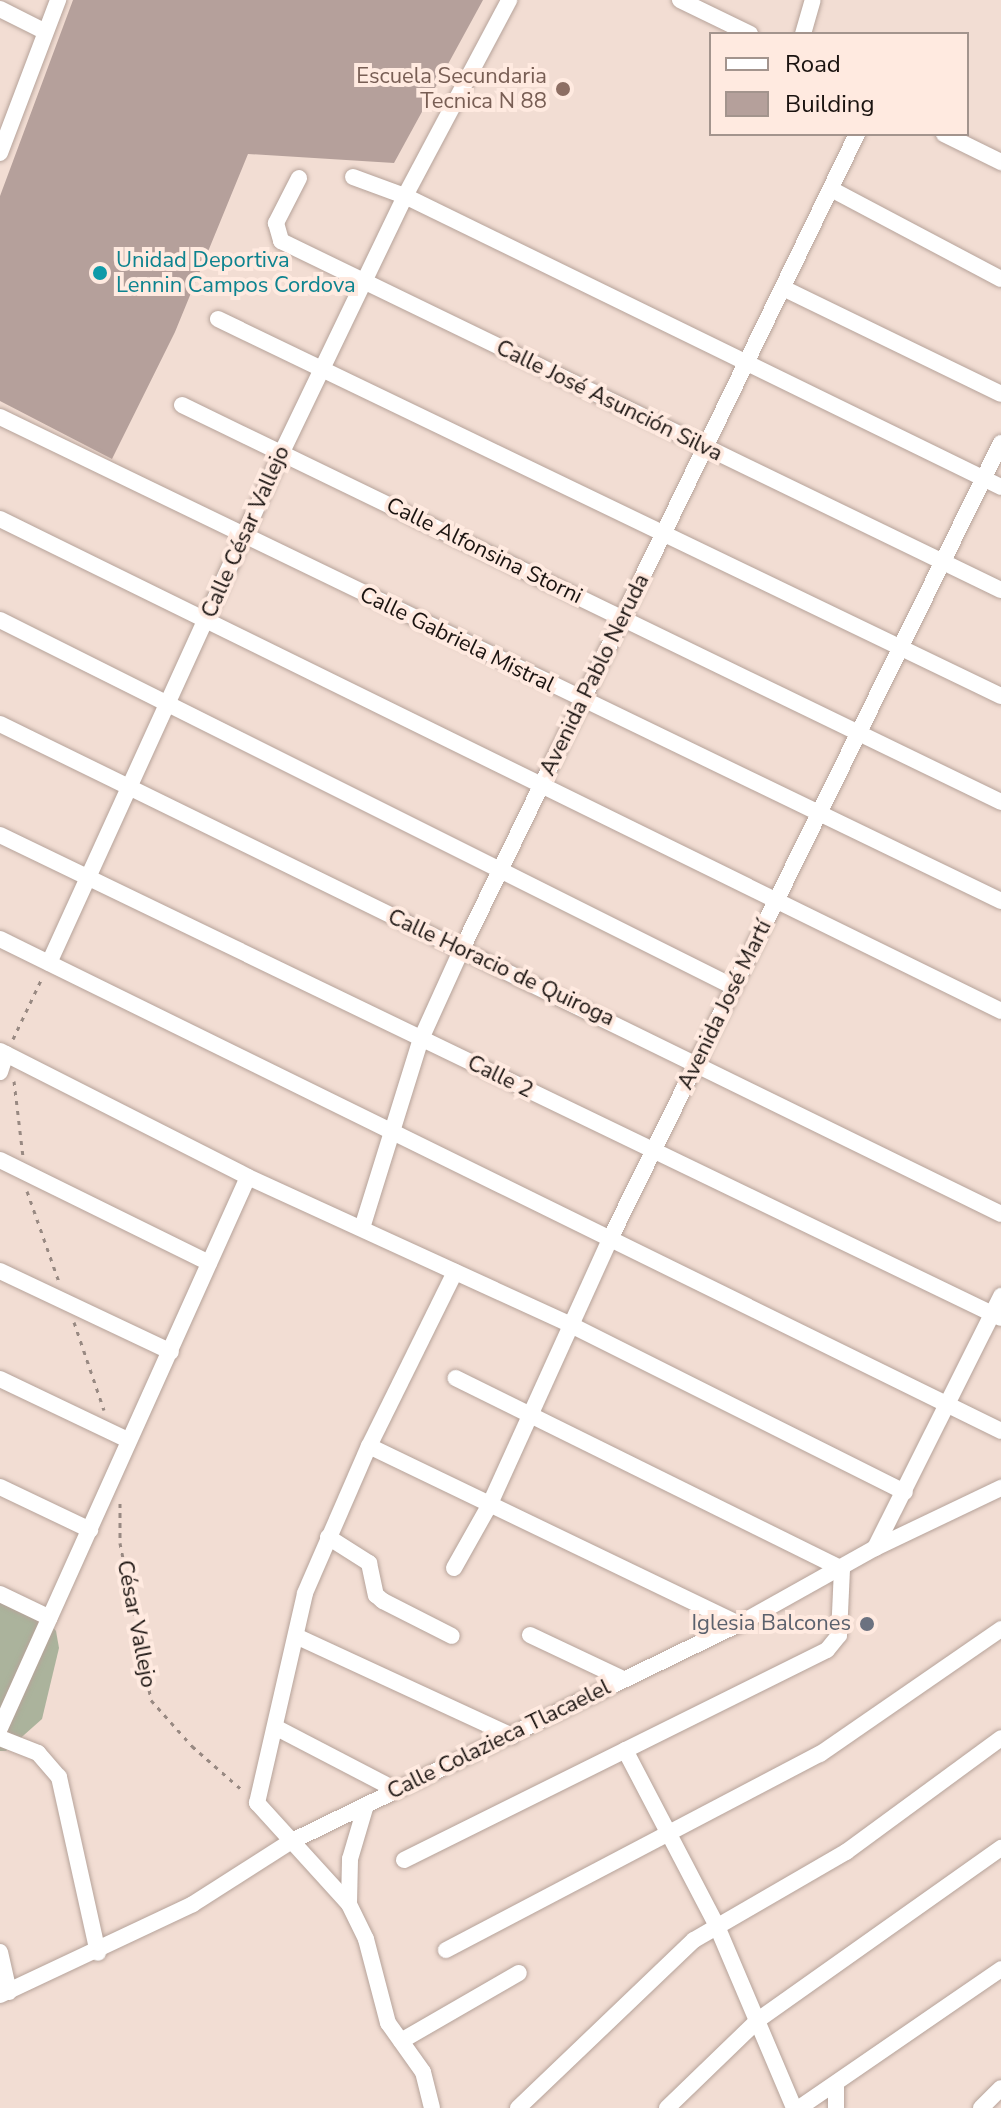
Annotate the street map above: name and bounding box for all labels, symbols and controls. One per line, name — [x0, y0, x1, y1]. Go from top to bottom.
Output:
legend — [709, 32, 969, 136]
text: Road — [785, 48, 841, 80]
place label: Escuela Secundaria Tecnica N 88 — [356, 63, 547, 114]
marker: Escuela Secundaria Tecnica N 88 — [554, 80, 572, 98]
text: Building — [785, 88, 875, 120]
place label: Unidad Deportiva Lennin Campos Cordova — [116, 247, 356, 298]
marker: Unidad Deportiva Lennin Campos Cordova — [91, 264, 109, 282]
street label: Calle José Asunción Silva — [492, 335, 726, 467]
street label: Calle César Vallejo — [196, 442, 296, 622]
street label: Calle Alfonsina Storni — [382, 492, 586, 610]
street label: Avenida Pablo Neruda — [535, 570, 655, 780]
street label: Calle Gabriela Mistral — [355, 581, 559, 699]
street label: Calle Horacio de Quiroga — [384, 904, 618, 1032]
street label: Avenida José Martí — [673, 916, 777, 1094]
street label: Calle 2 — [463, 1050, 537, 1104]
street label: César Vallejo — [111, 1558, 161, 1690]
place label: Iglesia Balcones — [691, 1611, 851, 1637]
marker: Iglesia Balcones — [858, 1615, 876, 1633]
street label: Calle Colazieca Tlacaelel — [383, 1674, 615, 1806]

